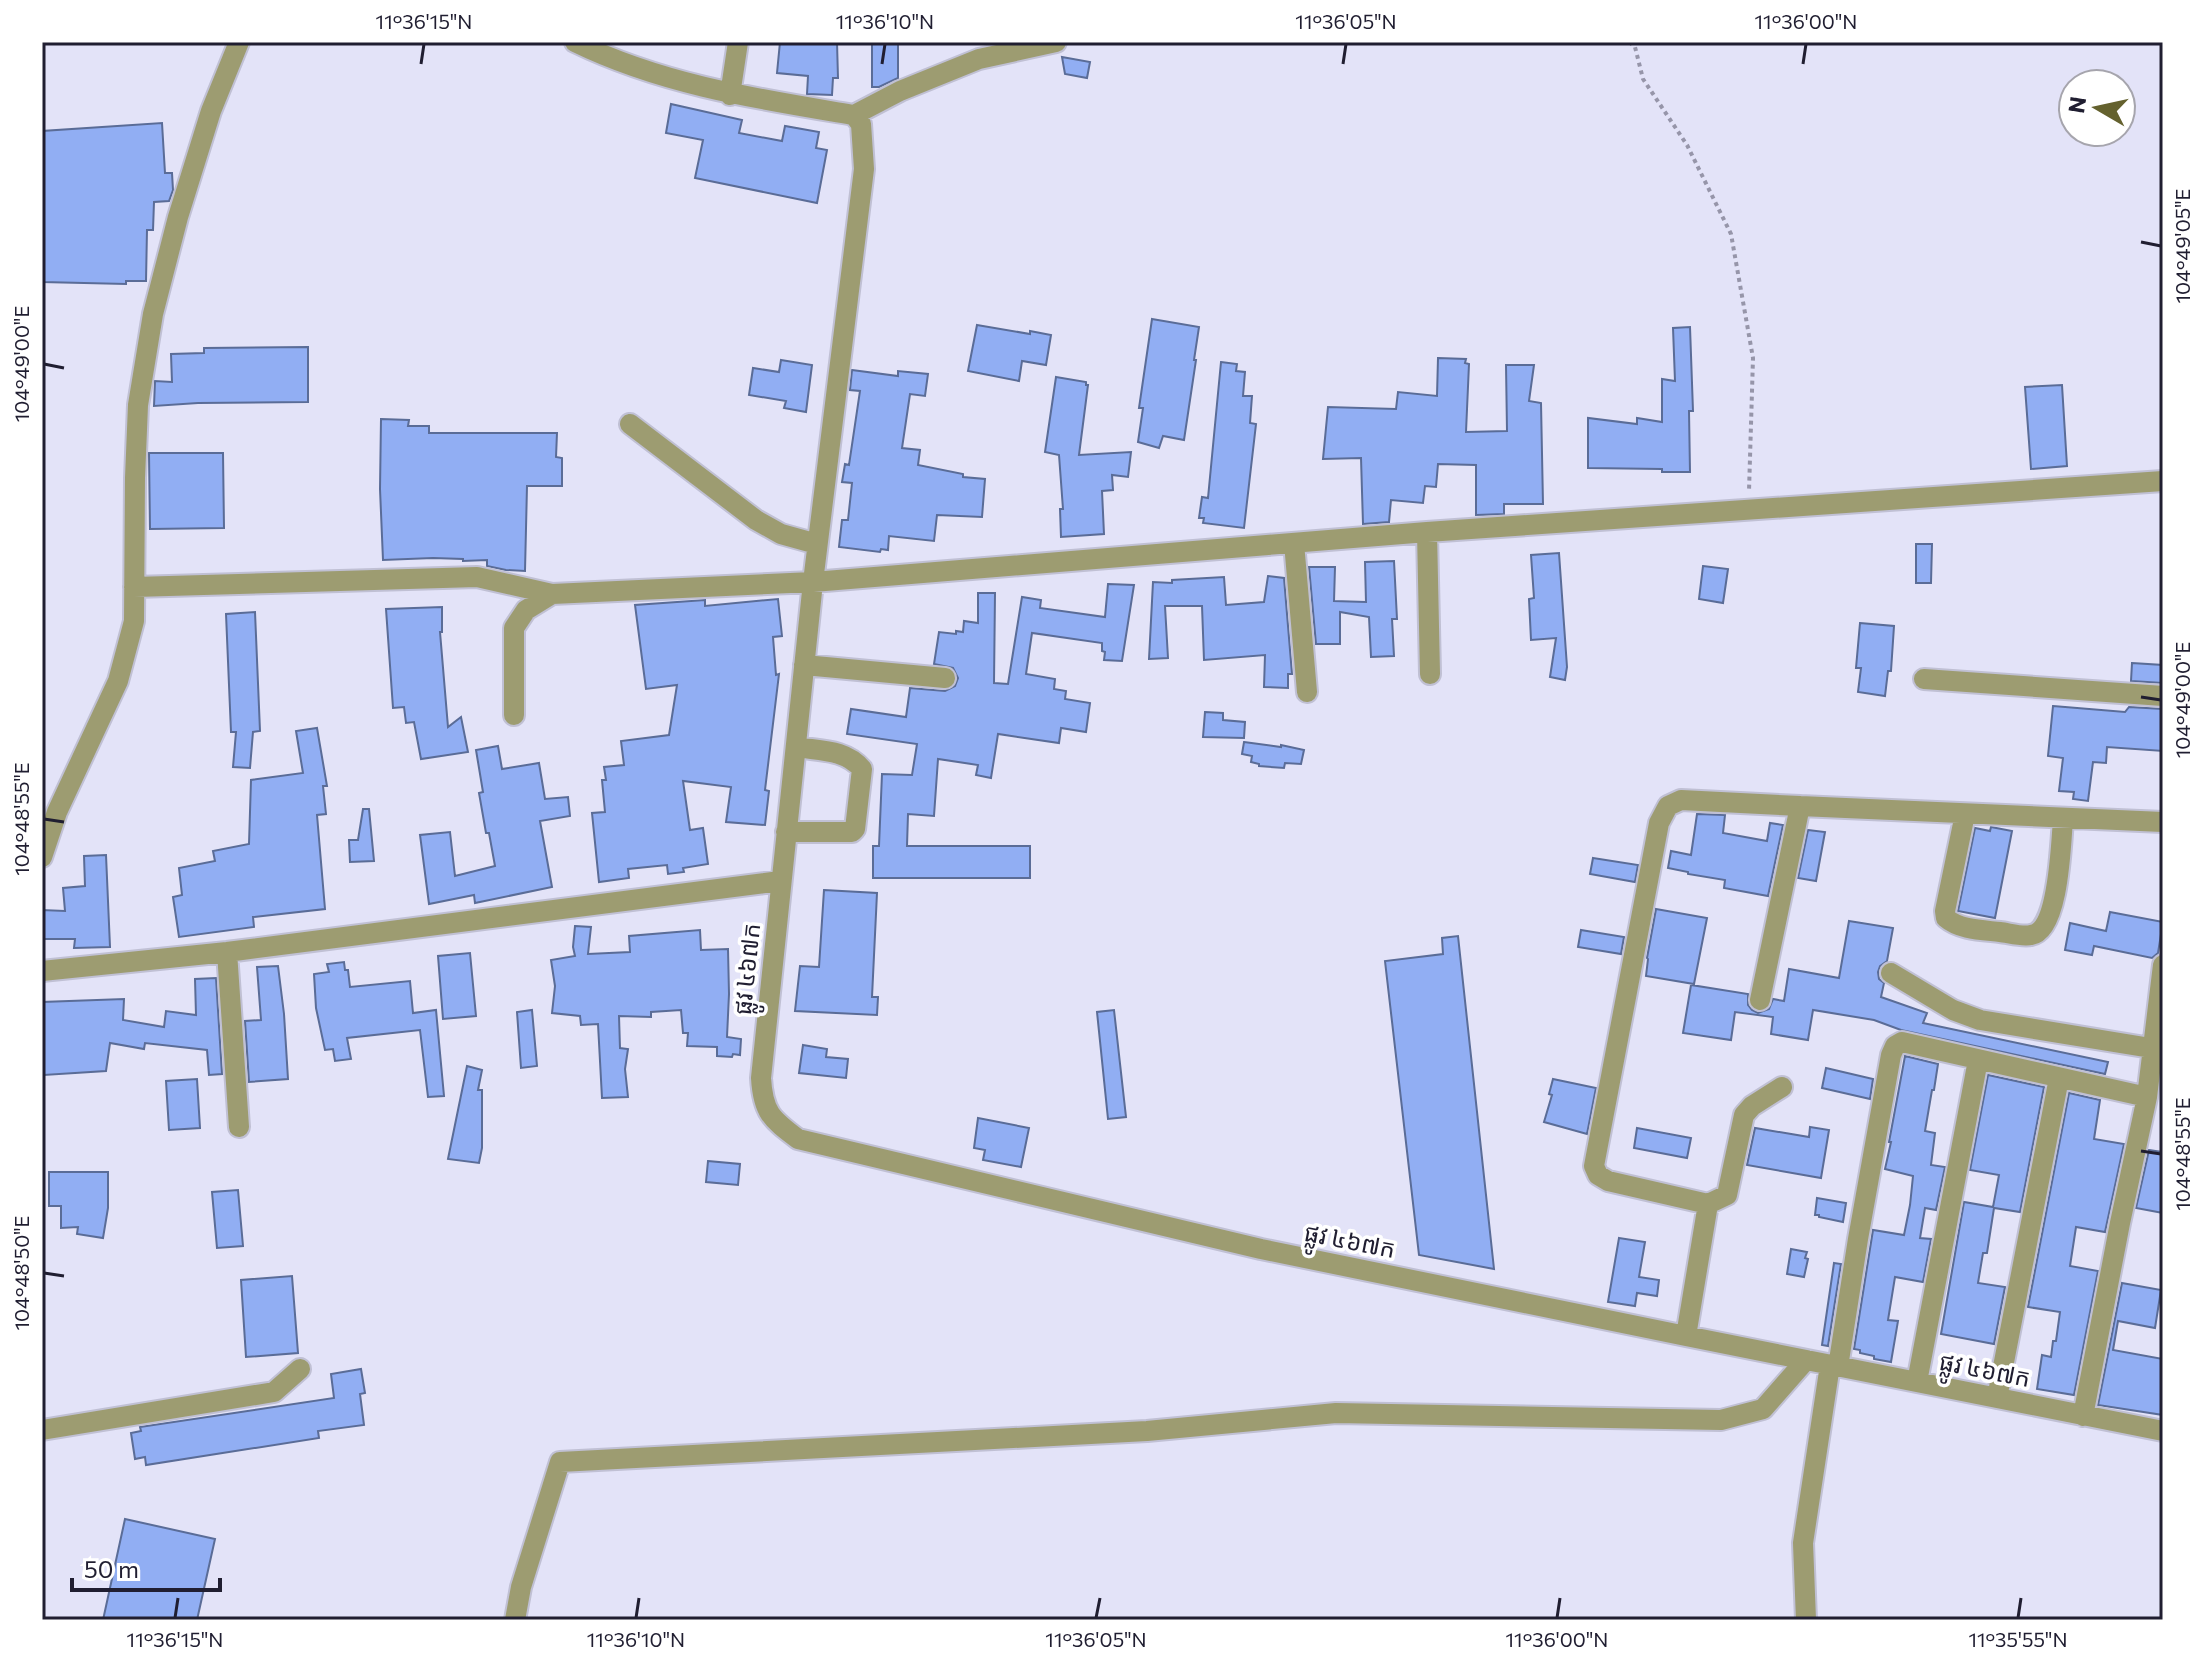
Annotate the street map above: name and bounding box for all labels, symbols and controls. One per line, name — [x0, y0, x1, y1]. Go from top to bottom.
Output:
text: 11°36'15"N — [376, 9, 472, 33]
text: 11°36'10"N — [836, 9, 934, 33]
text: 11°36'05"N — [1295, 9, 1397, 33]
text: 11°36'00"N — [1755, 9, 1857, 33]
north arrow — [2057, 68, 2137, 148]
text: N — [2062, 95, 2091, 115]
text: 104°49'05"E — [2170, 189, 2194, 304]
text: 104°49'00"E — [9, 306, 33, 422]
text: 104°49'00"E — [2170, 642, 2194, 758]
text: 104°48'55"E — [9, 762, 33, 876]
street label: ផ្លូវ ៤៦៧ក — [727, 922, 774, 1017]
text: 104°48'55"E — [2170, 1097, 2194, 1211]
text: 104°48'50"E — [9, 1216, 33, 1331]
street label: ផ្លូវ ៤៦៧ក — [1300, 1217, 1398, 1272]
street label: ផ្លូវ ៤៦៧ក — [1935, 1346, 2033, 1401]
scale bar — [72, 1542, 220, 1592]
text: 50 m — [84, 1554, 139, 1583]
text: 11°36'15"N — [127, 1627, 223, 1651]
text: 11°36'10"N — [587, 1627, 685, 1651]
text: 11°36'05"N — [1045, 1627, 1147, 1651]
text: 11°36'00"N — [1506, 1627, 1608, 1651]
text: 11°35'55"N — [1968, 1627, 2068, 1651]

